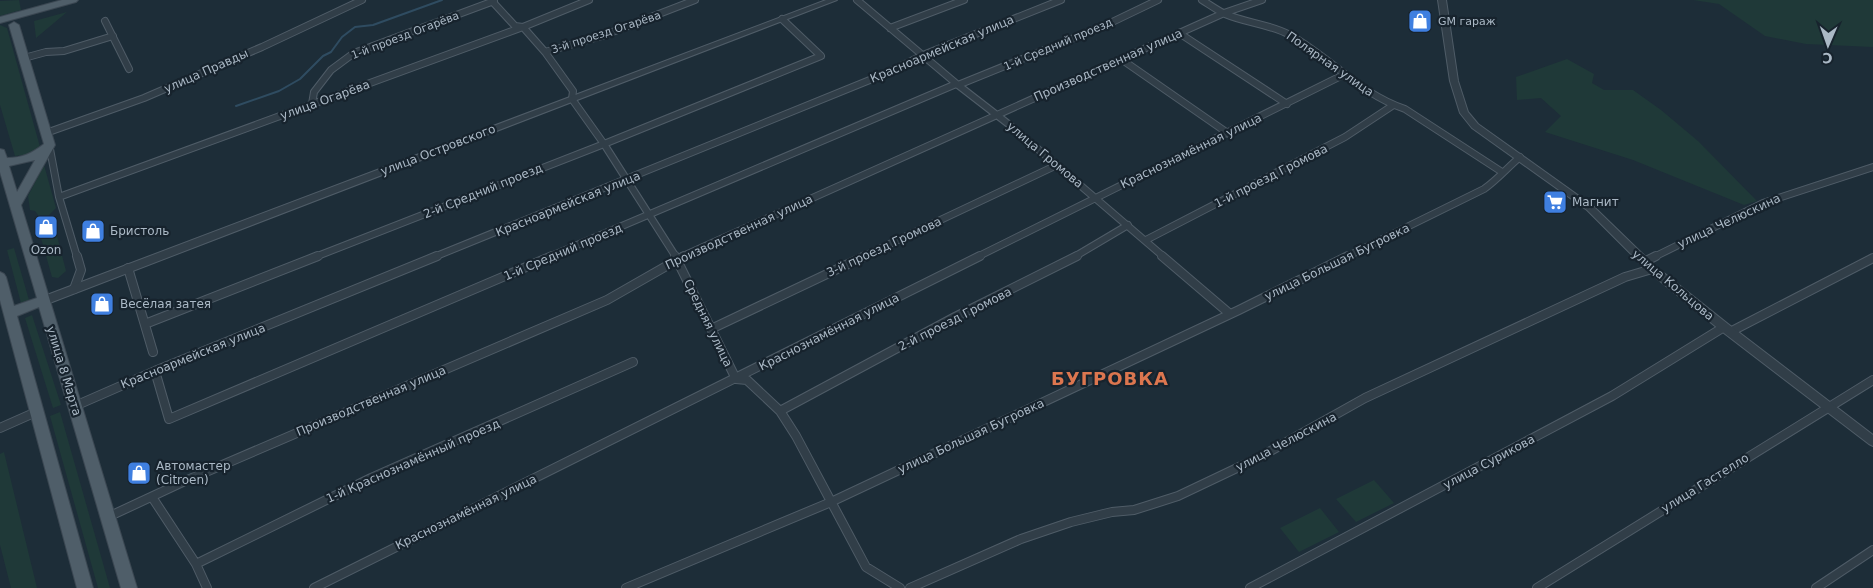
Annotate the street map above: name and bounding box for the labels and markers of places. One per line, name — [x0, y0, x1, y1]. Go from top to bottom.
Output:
shop icon: GM гараж — [1407, 8, 1433, 34]
place label: GM гараж — [1438, 15, 1496, 28]
supermarket icon: Магнит — [1542, 189, 1568, 215]
place label: Магнит — [1572, 195, 1619, 209]
shop icon: Ozon — [33, 214, 59, 240]
shop icon: Бристоль — [80, 218, 106, 244]
place label: Бристоль — [110, 224, 169, 238]
place label: Ozon — [31, 243, 61, 257]
shop icon: Весёлая затея — [89, 291, 115, 317]
place label: Весёлая затея — [120, 297, 211, 311]
place label: Автомастер (Citroen) — [156, 459, 231, 487]
shop icon: Автомастер (Citroen) — [126, 460, 152, 486]

